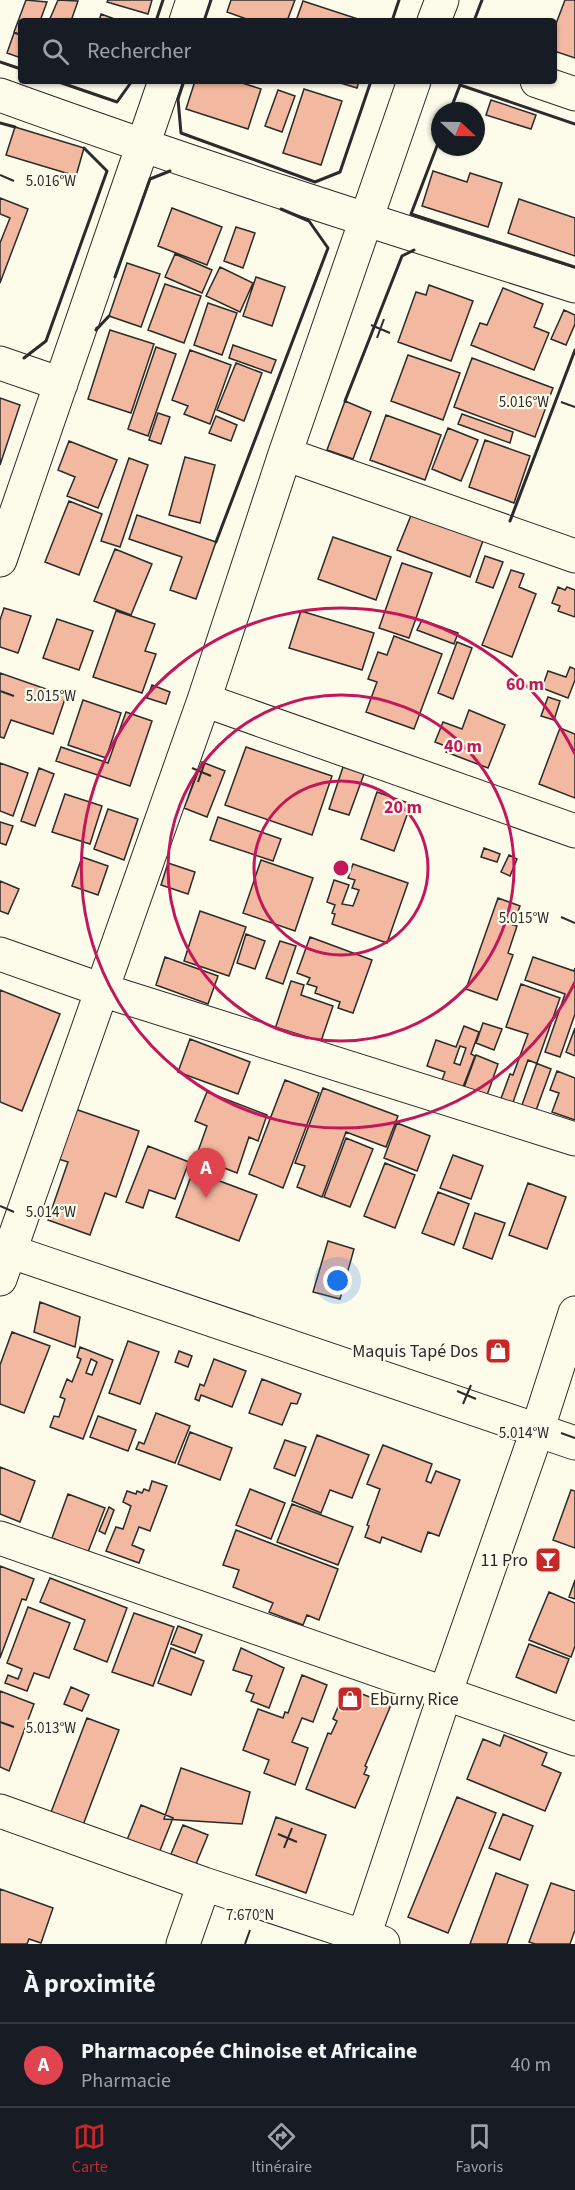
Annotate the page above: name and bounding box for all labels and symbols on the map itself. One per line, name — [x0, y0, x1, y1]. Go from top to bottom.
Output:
north arrow — [431, 102, 485, 156]
text: 5.016°W — [26, 171, 76, 192]
text: 5.016°W — [499, 392, 549, 413]
text: 60 m — [506, 672, 544, 697]
text: 5.015°W — [26, 686, 76, 707]
text: 40 m — [444, 734, 482, 759]
text: 20 m — [384, 795, 422, 820]
centre of rings — [331, 858, 351, 878]
text: 5.015°W — [499, 908, 549, 929]
pin: A — [186, 1148, 226, 1198]
text: 5.014°W — [26, 1202, 76, 1223]
your location — [323, 1266, 352, 1295]
shop icon: Maquis Tapé Dos — [483, 1336, 513, 1366]
place label: Maquis Tapé Dos — [352, 1339, 478, 1364]
text: 5.014°W — [499, 1423, 549, 1444]
bar icon: 11 Pro — [533, 1545, 563, 1575]
place label: 11 Pro — [480, 1548, 528, 1573]
shop icon: Eburny Rice — [335, 1684, 365, 1714]
place label: Eburny Rice — [370, 1687, 459, 1712]
text: 5.013°W — [26, 1718, 76, 1739]
text: 7.670°N — [226, 1905, 274, 1926]

